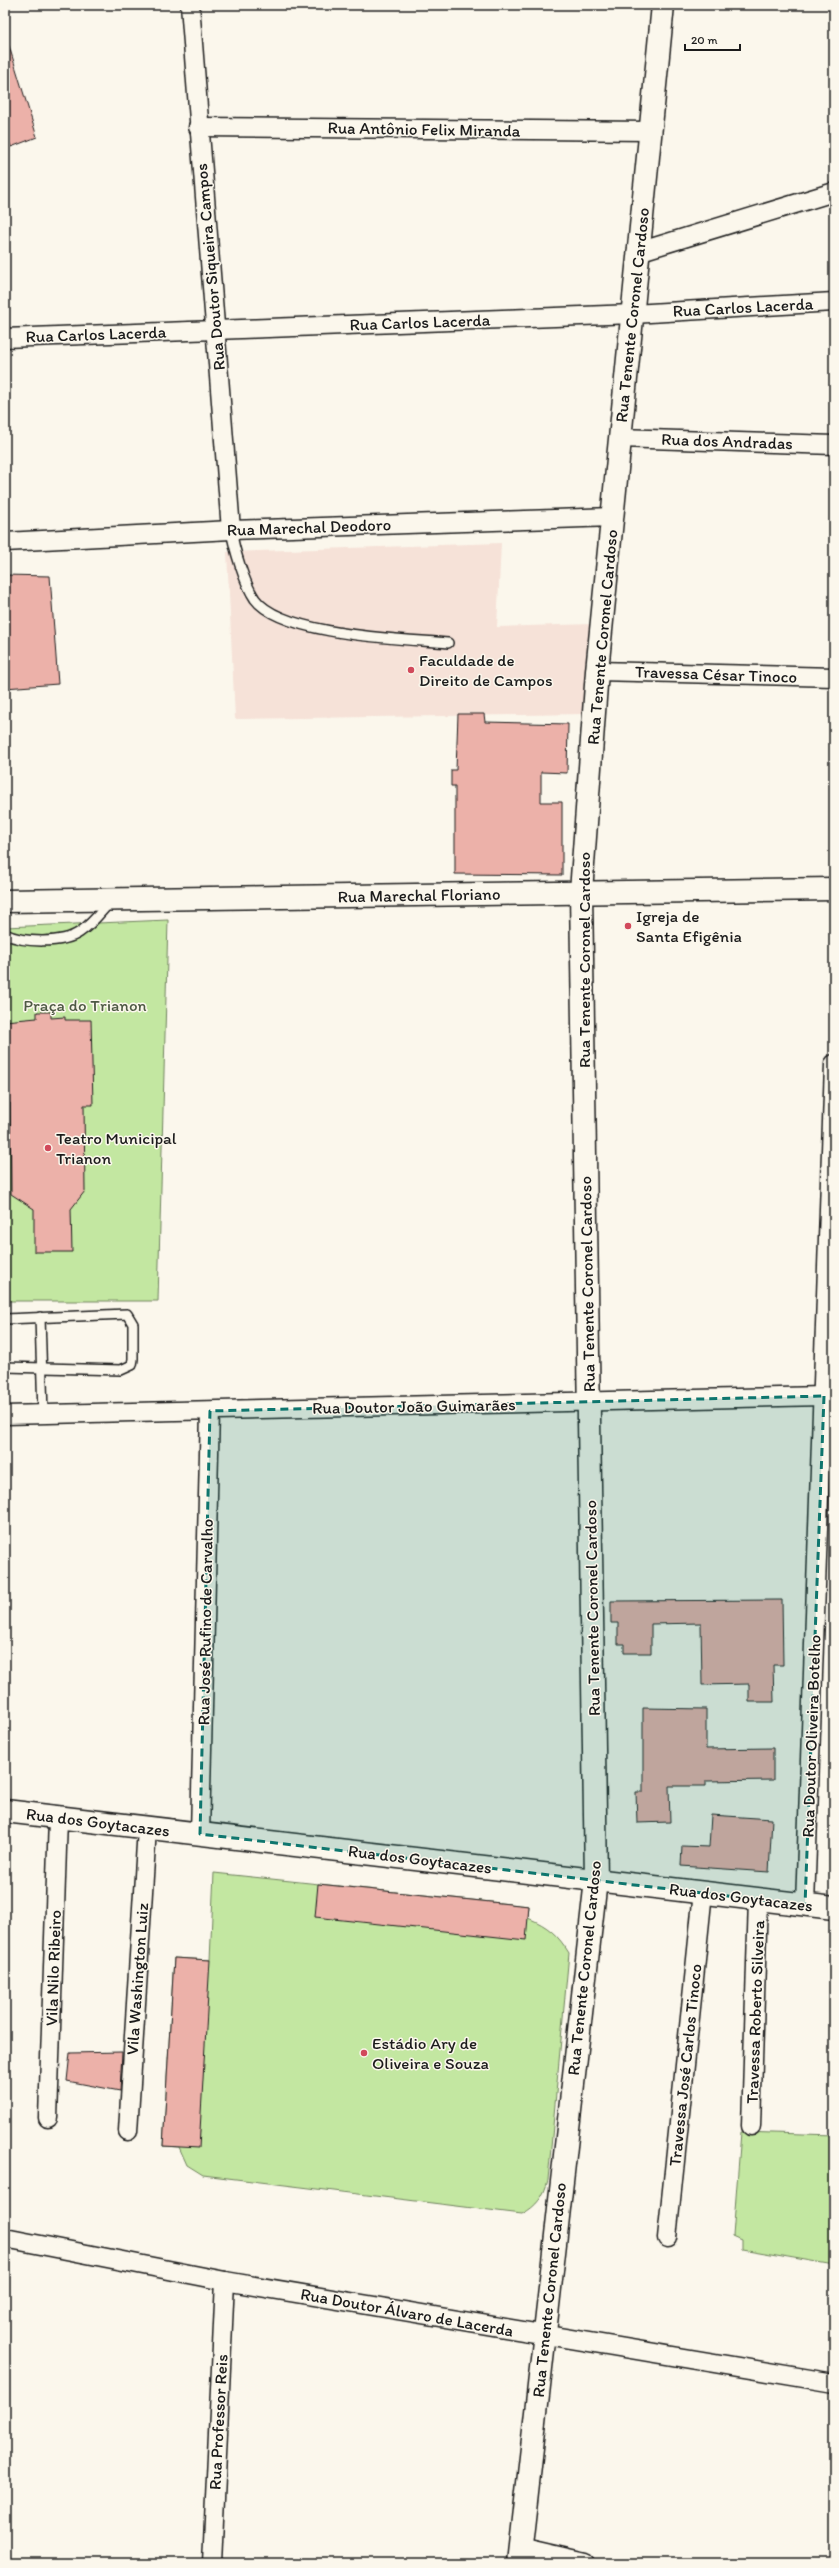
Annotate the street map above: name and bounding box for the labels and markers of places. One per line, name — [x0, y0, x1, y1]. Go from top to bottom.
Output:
place label: Faculdade de Direito de Campos — [419, 650, 553, 690]
marker: Faculdade de Direito de Campos — [406, 665, 416, 675]
place label: Igreja de Santa Efigênia — [636, 906, 742, 946]
marker: Igreja de Santa Efigênia — [623, 921, 633, 931]
place label: Teatro Municipal Trianon — [56, 1128, 177, 1168]
marker: Teatro Municipal Trianon — [43, 1143, 53, 1153]
place label: Estádio Ary de Oliveira e Souza — [372, 2033, 489, 2073]
marker: Estádio Ary de Oliveira e Souza — [359, 2048, 369, 2058]

